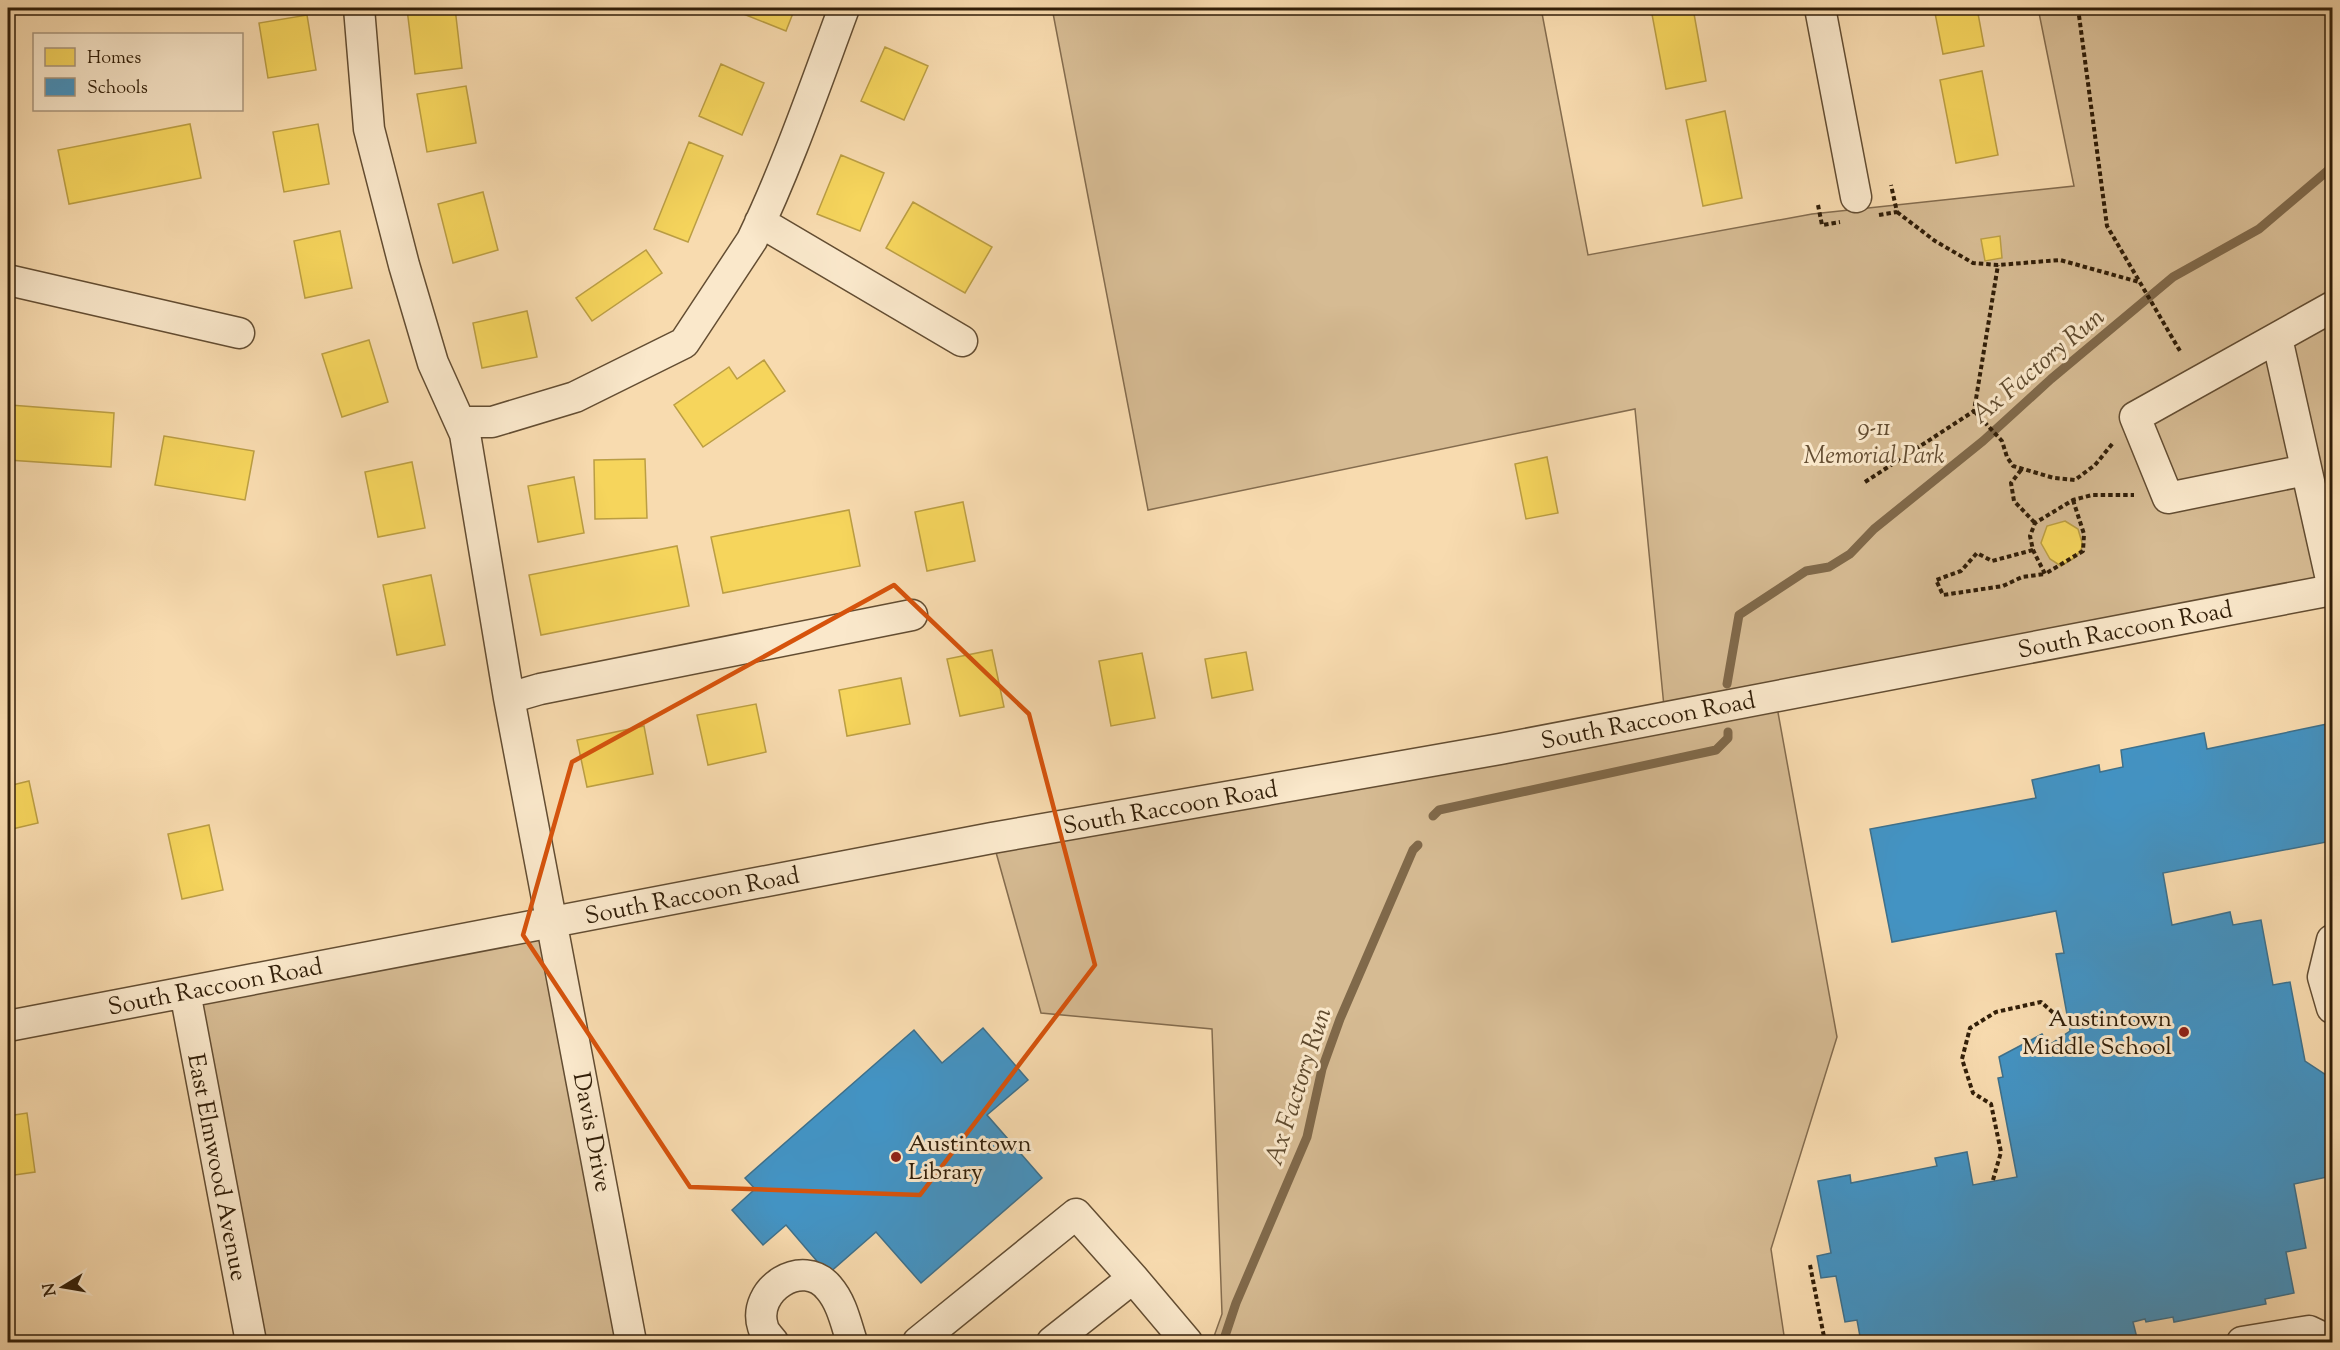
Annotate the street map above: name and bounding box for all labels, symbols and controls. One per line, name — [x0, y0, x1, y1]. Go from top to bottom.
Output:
legend — [33, 33, 243, 111]
text: Homes — [87, 46, 141, 72]
text: Schools — [87, 76, 148, 102]
water label: Ax Factory Run — [1964, 300, 2114, 434]
park label: 9-11 Memorial Park — [1803, 412, 1945, 474]
street label: South Raccoon Road — [2015, 593, 2236, 668]
street label: South Raccoon Road — [1538, 684, 1759, 759]
street label: South Raccoon Road — [1060, 773, 1281, 845]
street label: South Raccoon Road — [582, 859, 803, 934]
street label: South Raccoon Road — [105, 950, 326, 1025]
water label: Ax Factory Run — [1256, 1003, 1342, 1171]
place label: Austintown Middle School — [2022, 1003, 2172, 1065]
marker: Austintown Middle School — [2177, 1025, 2191, 1039]
street label: East Elmwood Avenue — [177, 1051, 255, 1284]
street label: Davis Drive — [563, 1070, 619, 1195]
place label: Austintown Library — [908, 1128, 1032, 1190]
marker: Austintown Library — [889, 1150, 903, 1164]
north arrow — [33, 1257, 93, 1317]
text: N — [38, 1281, 63, 1298]

